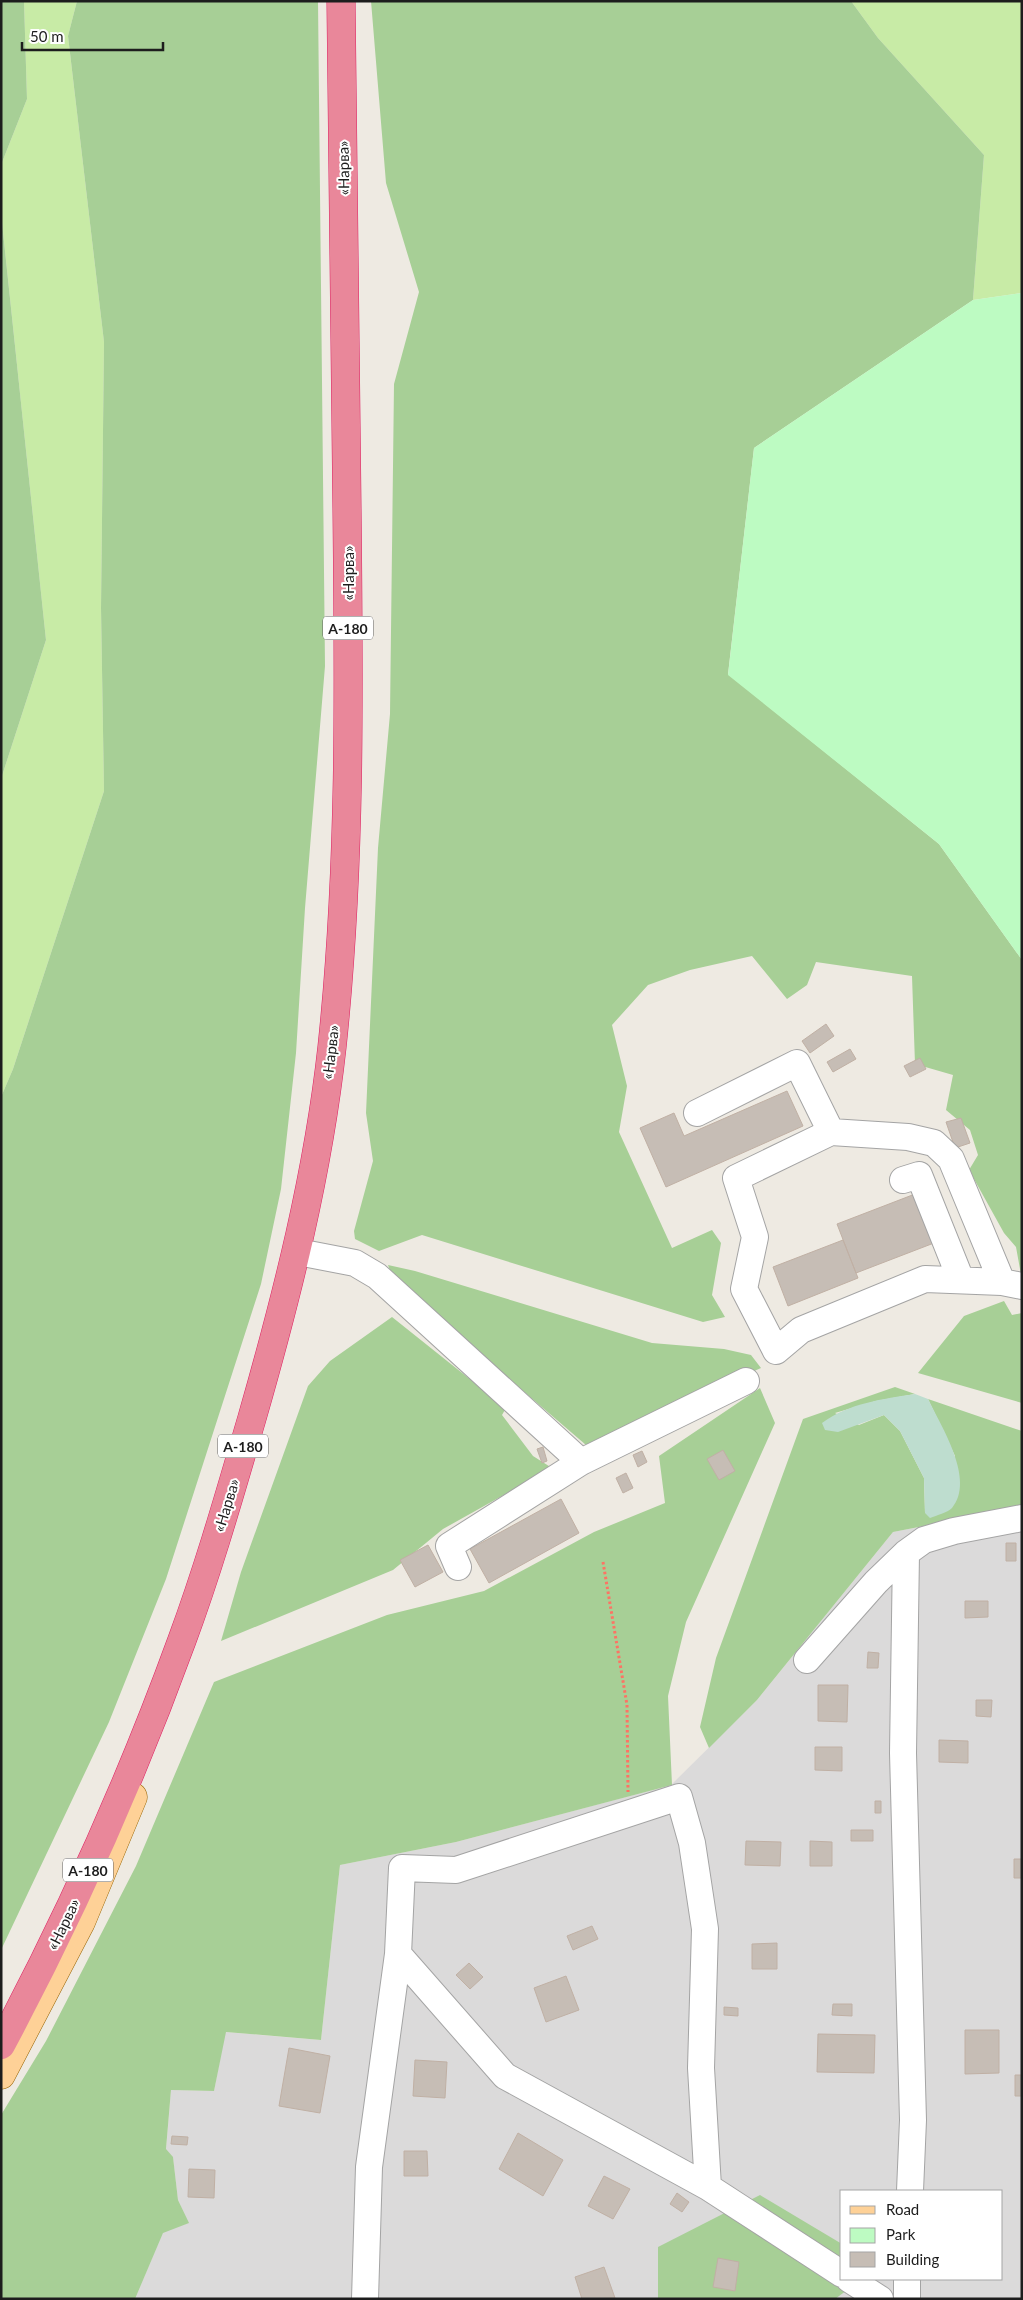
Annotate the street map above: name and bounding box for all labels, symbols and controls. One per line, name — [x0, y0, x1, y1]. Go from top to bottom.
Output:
scale bar — [22, 20, 164, 52]
text: 50 m — [30, 27, 64, 45]
street label: «Нарва» — [334, 140, 352, 196]
street label: «Нарва» — [339, 546, 357, 600]
road number: А-180 — [323, 616, 373, 640]
street label: «Нарва» — [318, 1024, 342, 1080]
road number: А-180 — [218, 1434, 268, 1458]
street label: «Нарва» — [209, 1476, 243, 1534]
road number: А-180 — [63, 1858, 113, 1882]
street label: «Нарва» — [43, 1895, 83, 1953]
legend — [840, 2190, 1003, 2280]
text: Road — [886, 2200, 919, 2218]
text: Park — [886, 2225, 916, 2243]
text: Building — [886, 2250, 939, 2268]

